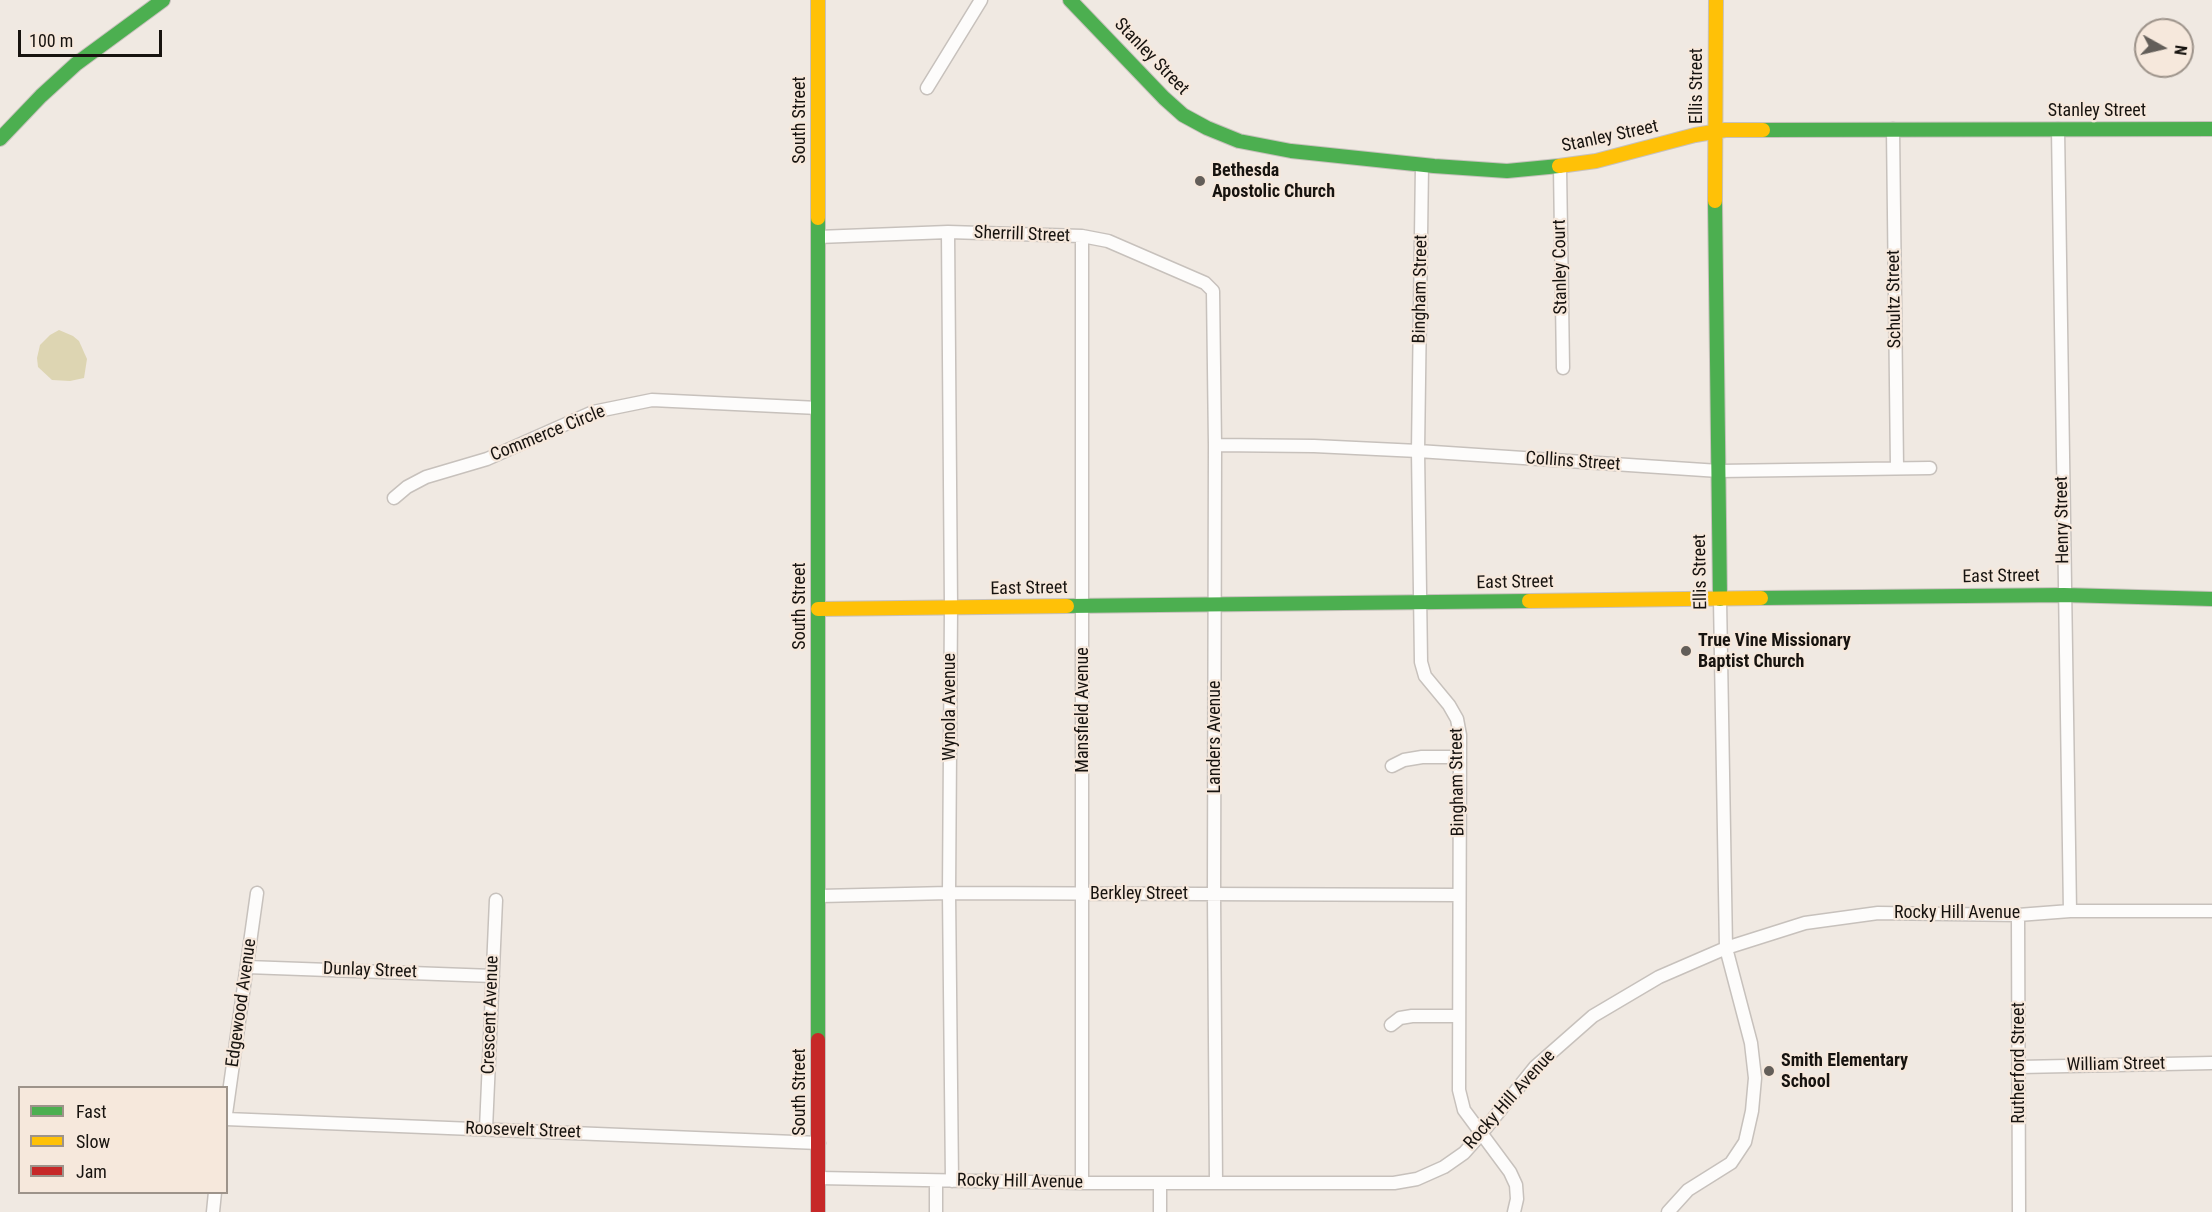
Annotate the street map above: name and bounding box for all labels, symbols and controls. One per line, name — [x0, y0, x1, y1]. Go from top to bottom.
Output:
street label: Stanley Street — [1109, 14, 1193, 100]
scale bar — [21, 18, 165, 56]
north arrow — [2134, 18, 2194, 78]
text: 100 m — [29, 30, 73, 51]
text: N — [2170, 44, 2190, 56]
street label: Ellis Street — [1686, 48, 1708, 124]
street label: South Street — [789, 76, 811, 164]
street label: Stanley Street — [2048, 100, 2146, 122]
street label: Stanley Street — [1560, 116, 1660, 158]
place label: Bethesda Apostolic Church — [1212, 160, 1335, 202]
marker: Bethesda Apostolic Church — [1193, 174, 1207, 188]
street label: Stanley Court — [1549, 219, 1573, 315]
street label: Sherrill Street — [974, 223, 1070, 247]
street label: Bingham Street — [1409, 234, 1433, 344]
street label: Schultz Street — [1883, 249, 1907, 349]
street label: Commerce Circle — [488, 401, 608, 467]
street label: Collins Street — [1525, 448, 1621, 476]
street label: Henry Street — [2051, 476, 2075, 564]
street label: Ellis Street — [1690, 534, 1712, 610]
street label: South Street — [789, 562, 811, 650]
street label: East Street — [1962, 566, 2040, 588]
street label: East Street — [1476, 572, 1554, 594]
street label: East Street — [990, 578, 1068, 600]
place label: True Vine Missionary Baptist Church — [1698, 630, 1851, 672]
marker: True Vine Missionary Baptist Church — [1679, 644, 1693, 658]
street label: Mansfield Avenue — [1072, 647, 1094, 773]
street label: Wynola Avenue — [939, 653, 961, 761]
street label: Landers Avenue — [1204, 681, 1226, 793]
street label: Bingham Street — [1446, 727, 1470, 837]
street label: Berkley Street — [1090, 883, 1188, 905]
street label: Rocky Hill Avenue — [1894, 902, 2020, 924]
street label: Edgewood Avenue — [222, 937, 262, 1069]
street label: Crescent Avenue — [478, 955, 504, 1075]
street label: Dunlay Street — [323, 959, 417, 983]
street label: Rutherford Street — [2008, 1002, 2030, 1124]
street label: Rocky Hill Avenue — [1460, 1046, 1560, 1154]
street label: South Street — [789, 1048, 811, 1136]
place label: Smith Elementary School — [1781, 1050, 1908, 1092]
street label: William Street — [2066, 1053, 2166, 1077]
marker: Smith Elementary School — [1762, 1064, 1776, 1078]
legend — [18, 1086, 228, 1194]
text: Fast — [76, 1101, 107, 1122]
street label: Roosevelt Street — [465, 1118, 581, 1144]
text: Slow — [76, 1131, 110, 1152]
text: Jam — [76, 1161, 107, 1182]
street label: Rocky Hill Avenue — [957, 1170, 1083, 1194]

